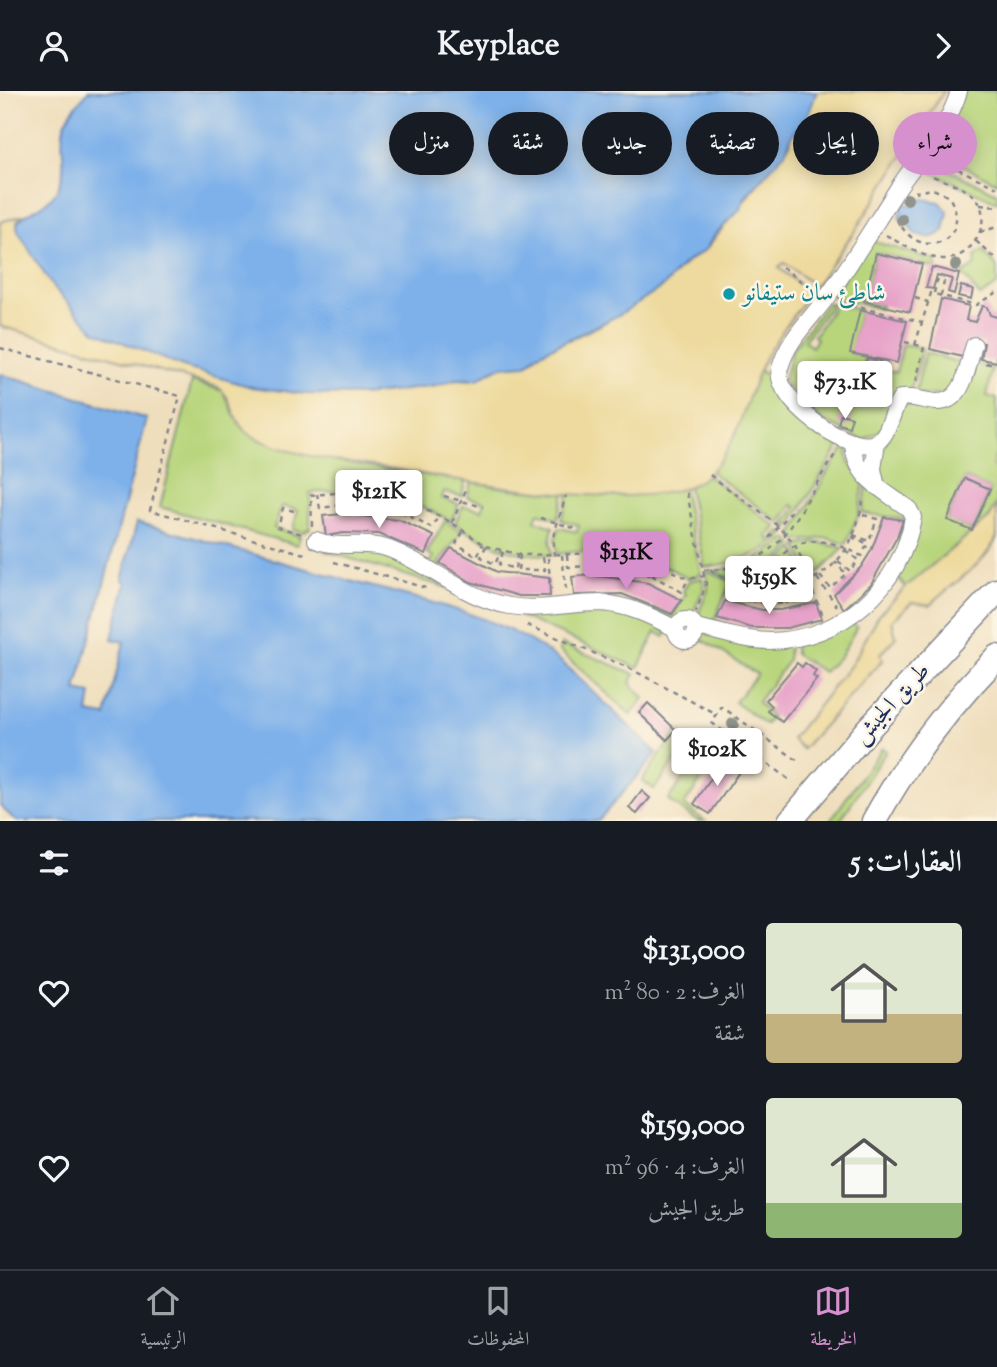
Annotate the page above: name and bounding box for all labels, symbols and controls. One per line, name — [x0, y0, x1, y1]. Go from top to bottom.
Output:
text: Keyplace — [437, 23, 560, 69]
icon: person — [35, 27, 73, 65]
icon: forward — [924, 27, 962, 65]
chip: منزل — [389, 112, 474, 175]
chip: شقة — [488, 112, 568, 175]
chip: جديد — [582, 112, 672, 175]
chip: تصفية — [686, 112, 779, 175]
chip: إيجار — [793, 112, 879, 175]
chip: شراء — [893, 112, 977, 175]
place label: شاطئ سان ستيفانو — [741, 277, 886, 311]
marker: شاطئ سان ستيفانو — [721, 286, 737, 302]
pin: $73.1K — [788, 361, 902, 421]
text: $73.1K — [813, 367, 877, 400]
pin: $121K — [330, 471, 428, 530]
text: $121K — [351, 476, 407, 509]
pin: $131K — [577, 531, 675, 591]
text: $131K — [599, 537, 653, 570]
pin: $159K — [720, 557, 818, 616]
text: $159K — [741, 562, 797, 595]
street label: طريق الجيش — [845, 655, 939, 753]
pin: $102K — [668, 729, 766, 788]
text: $102K — [687, 734, 747, 767]
text: العقارات: 5 — [850, 842, 962, 885]
icon: filters — [35, 844, 73, 882]
text: $131,000 — [642, 930, 745, 973]
icon: home — [822, 951, 906, 1035]
icon: heart — [35, 974, 73, 1012]
text: الغرف: 2 · 80 m² — [604, 977, 745, 1010]
text: شقة — [715, 1018, 745, 1051]
text: $159,000 — [640, 1105, 745, 1148]
icon: home — [822, 1126, 906, 1210]
icon: heart — [35, 1149, 73, 1187]
text: الغرف: 4 · 96 m² — [605, 1152, 745, 1185]
text: طريق الجيش — [648, 1193, 745, 1226]
tab: الرئيسية — [140, 1282, 186, 1357]
tab: المحفوظات — [467, 1282, 530, 1357]
tab: الخريطة — [810, 1282, 857, 1357]

